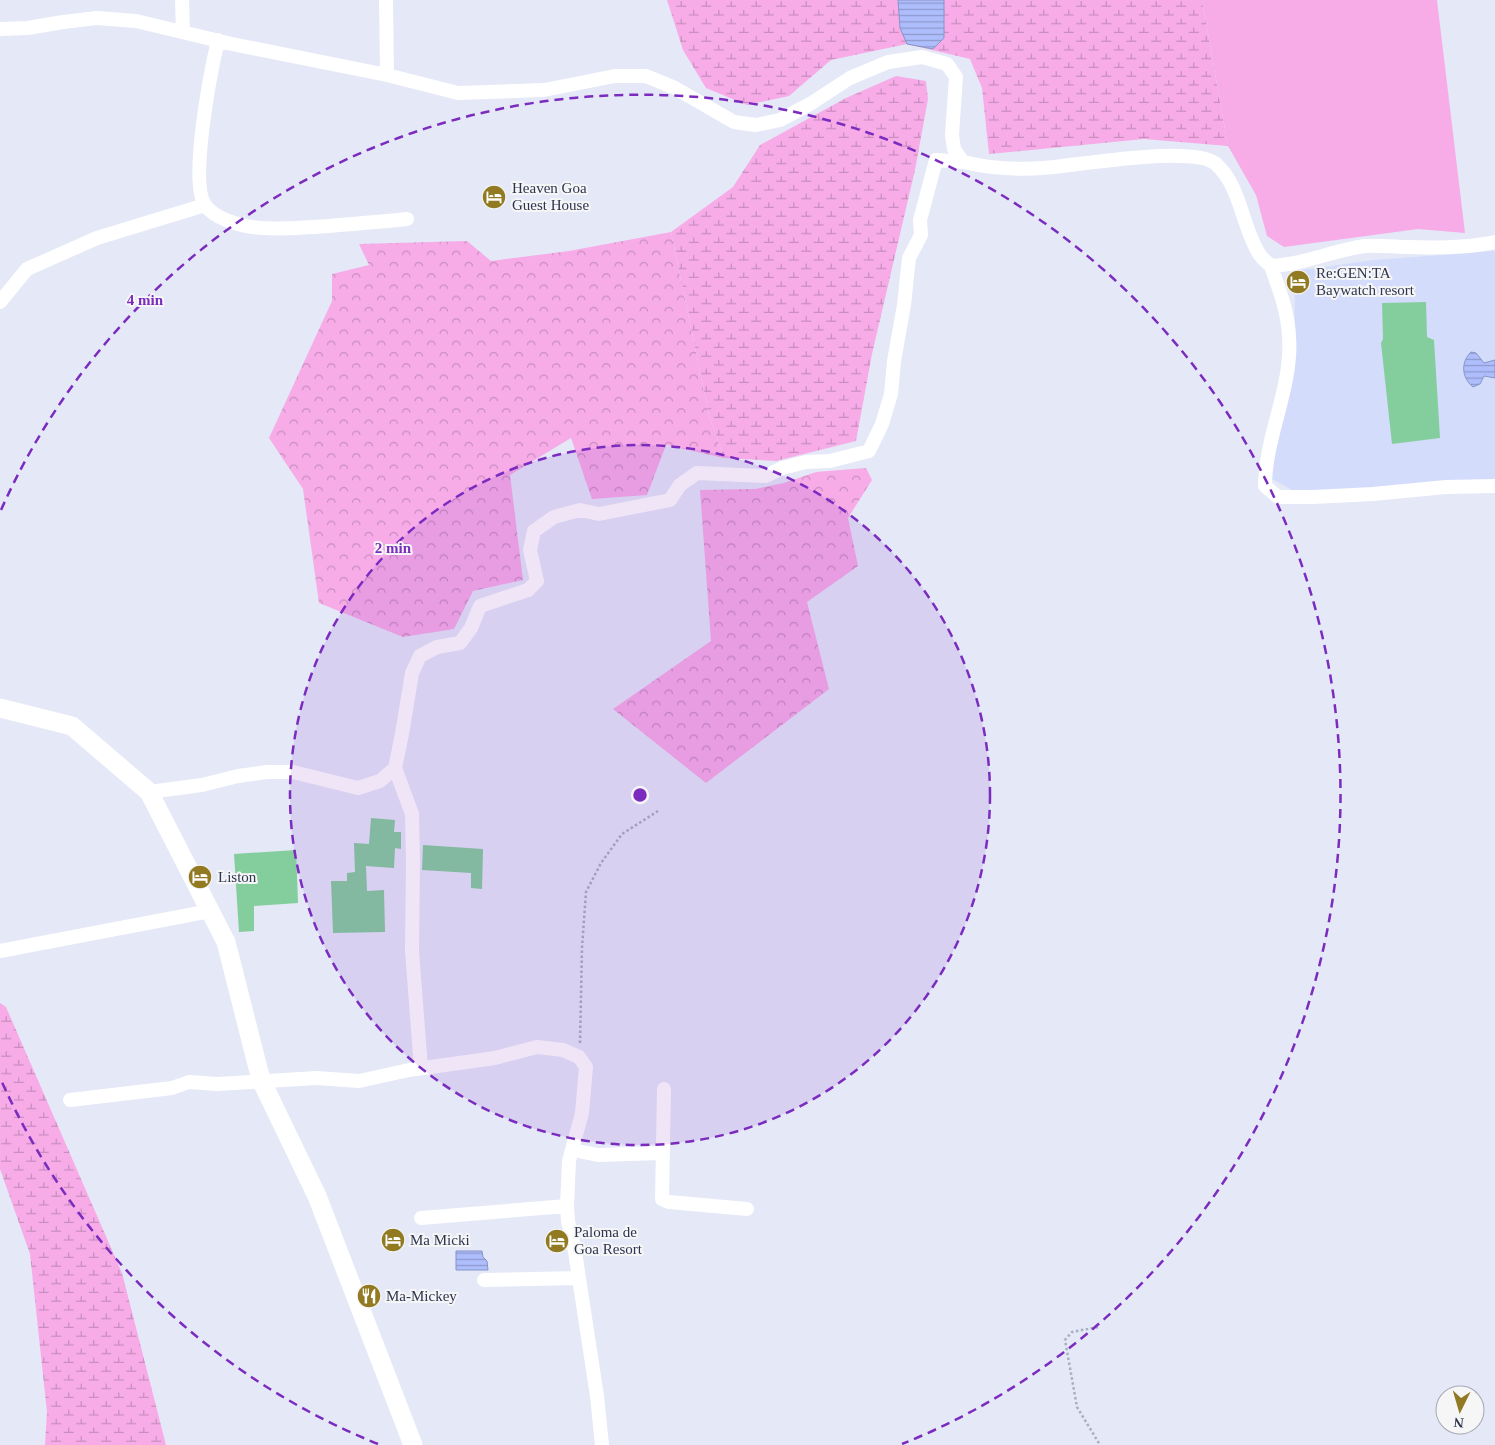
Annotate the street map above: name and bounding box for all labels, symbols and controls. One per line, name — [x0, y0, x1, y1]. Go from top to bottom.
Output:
place label: Heaven Goa Guest House — [512, 180, 589, 213]
hotel icon: Heaven Goa Guest House — [481, 184, 507, 210]
place label: Re:GEN:TA Baywatch resort — [1316, 265, 1415, 298]
hotel icon: Re:GEN:TA Baywatch resort — [1285, 269, 1311, 295]
text: 4 min — [127, 292, 164, 308]
text: 2 min — [375, 540, 412, 556]
centre of rings — [631, 786, 649, 804]
hotel icon: Liston — [187, 864, 213, 890]
place label: Liston — [218, 869, 257, 885]
place label: Paloma de Goa Resort — [574, 1224, 643, 1257]
hotel icon: Ma Micki — [380, 1227, 406, 1253]
hotel icon: Paloma de Goa Resort — [544, 1228, 570, 1254]
place label: Ma Micki — [410, 1232, 470, 1248]
restaurant icon: Ma-Mickey — [356, 1283, 382, 1309]
place label: Ma-Mickey — [386, 1288, 457, 1304]
north arrow — [1435, 1385, 1485, 1435]
text: N — [1453, 1415, 1465, 1430]

